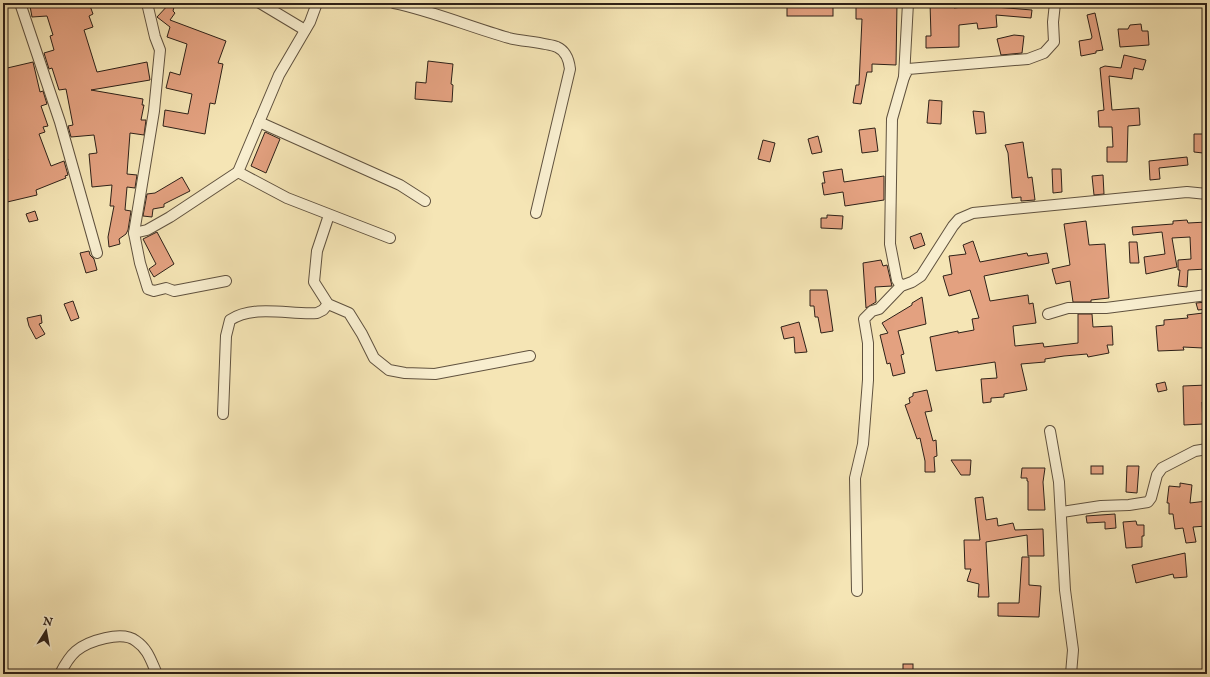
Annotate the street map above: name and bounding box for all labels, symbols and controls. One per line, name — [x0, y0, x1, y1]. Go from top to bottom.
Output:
north arrow — [26, 611, 66, 651]
text: N — [41, 614, 54, 630]

